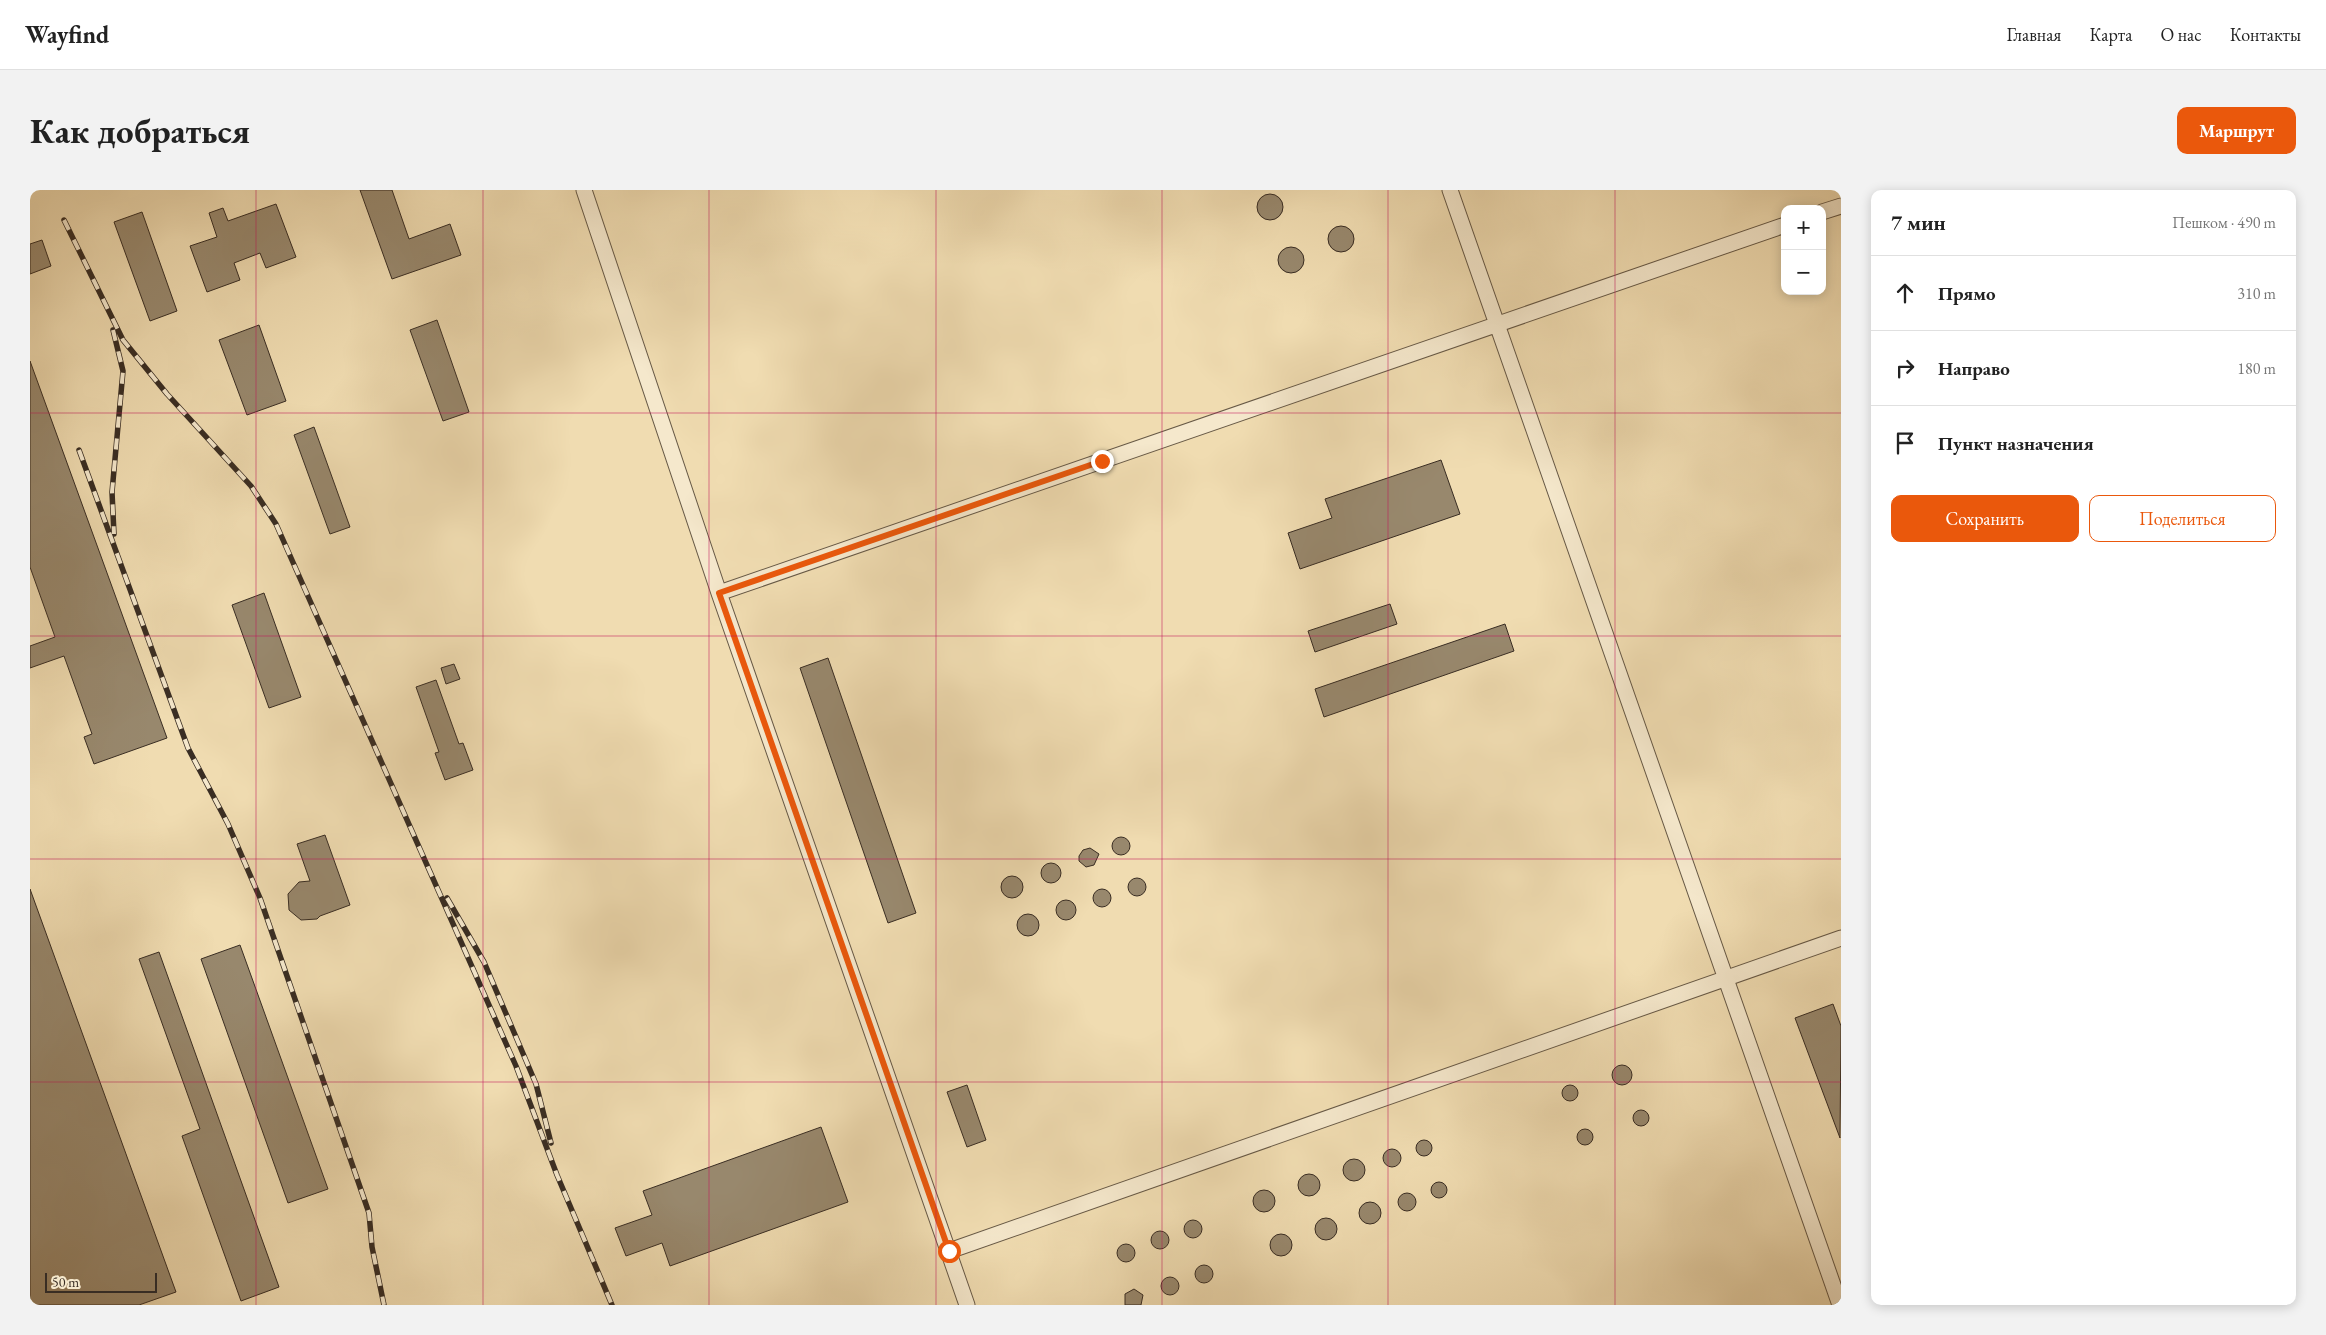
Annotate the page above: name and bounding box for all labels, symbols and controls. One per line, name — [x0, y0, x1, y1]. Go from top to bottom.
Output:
text: Wayfind — [25, 19, 109, 50]
text: Главная — [2007, 23, 2061, 46]
text: Карта — [2089, 23, 2132, 46]
text: О нас — [2160, 23, 2202, 46]
text: Контакты — [2230, 23, 2301, 46]
button: Маршрут — [2177, 107, 2296, 154]
text: Как добраться — [30, 108, 250, 153]
map controls — [1781, 205, 1826, 295]
button: + — [1781, 205, 1826, 250]
text: 7 мин — [1891, 209, 1946, 236]
text: Пешком · 490 m — [2172, 212, 2276, 233]
button: − — [1781, 250, 1826, 295]
icon: ahead — [1891, 279, 1919, 307]
text: Прямо — [1938, 281, 1996, 306]
text: 310 m — [2237, 283, 2276, 304]
icon: right — [1891, 354, 1919, 382]
text: Направо — [1938, 356, 2010, 381]
text: 180 m — [2237, 358, 2276, 379]
icon: arrive — [1891, 429, 1919, 457]
text: Пункт назначения — [1938, 431, 2094, 456]
route end — [1091, 450, 1114, 473]
button: Сохранить — [1891, 495, 2079, 542]
button: Поделиться — [2089, 495, 2276, 542]
route start — [938, 1240, 961, 1263]
scale bar — [45, 1270, 158, 1293]
text: 50 m — [52, 1273, 79, 1291]

